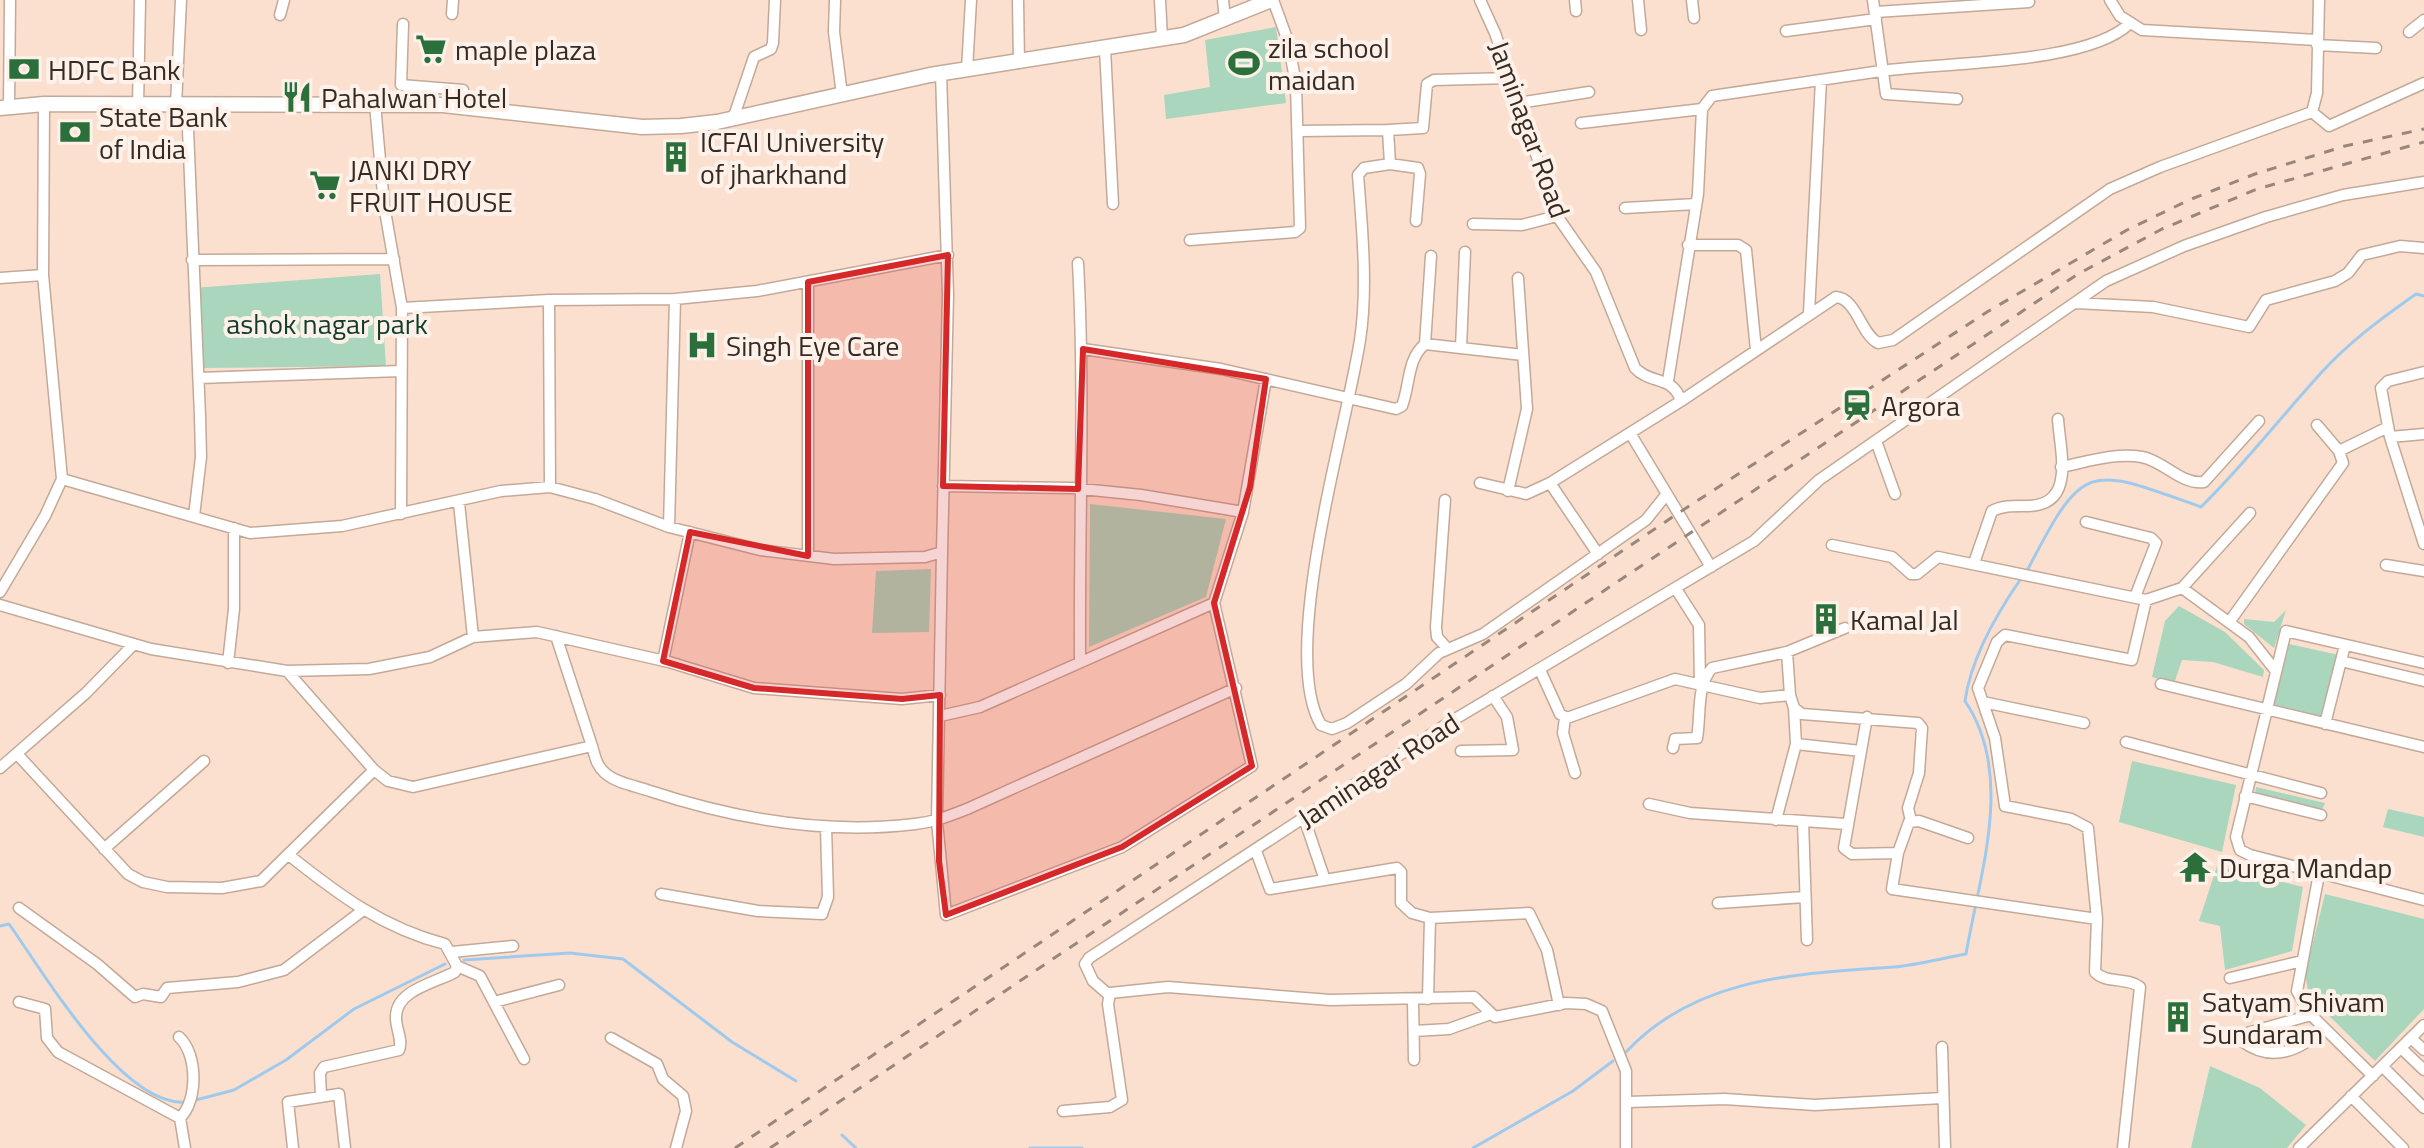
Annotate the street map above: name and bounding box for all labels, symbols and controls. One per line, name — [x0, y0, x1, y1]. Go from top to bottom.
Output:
place label: zila school maidan — [1268, 26, 1390, 101]
place label: maple plaza — [455, 28, 596, 71]
supermarket icon: maple plaza — [414, 32, 448, 66]
street label: Jaminagar Road — [1478, 34, 1582, 224]
sports icon: zila school maidan — [1227, 46, 1261, 80]
place label: HDFC Bank — [48, 48, 181, 91]
bank icon: HDFC Bank — [7, 52, 41, 86]
place label: Pahalwan Hotel — [321, 76, 507, 119]
restaurant icon: Pahalwan Hotel — [280, 80, 314, 114]
place label: State Bank of India — [99, 95, 228, 170]
bank icon: State Bank of India — [58, 115, 92, 149]
place label: ICFAI University of jharkhand — [700, 120, 884, 195]
building icon: ICFAI University of jharkhand — [659, 140, 693, 174]
place label: JANKI DRY FRUIT HOUSE — [349, 148, 513, 223]
supermarket icon: JANKI DRY FRUIT HOUSE — [308, 168, 342, 202]
park label: ashok nagar park — [226, 302, 428, 345]
place label: Singh Eye Care — [726, 324, 900, 367]
hospital icon: Singh Eye Care — [685, 328, 719, 362]
place label: Argora — [1881, 384, 1960, 427]
station icon: Argora — [1840, 388, 1874, 422]
place label: Kamal Jal — [1850, 598, 1959, 641]
building icon: Kamal Jal — [1809, 602, 1843, 636]
street label: Jaminagar Road — [1288, 701, 1468, 839]
place label: Durga Mandap — [2219, 846, 2392, 889]
temple icon: Durga Mandap — [2178, 850, 2212, 884]
place label: Satyam Shivam Sundaram — [2202, 980, 2385, 1055]
building icon: Satyam Shivam Sundaram — [2161, 1000, 2195, 1034]

